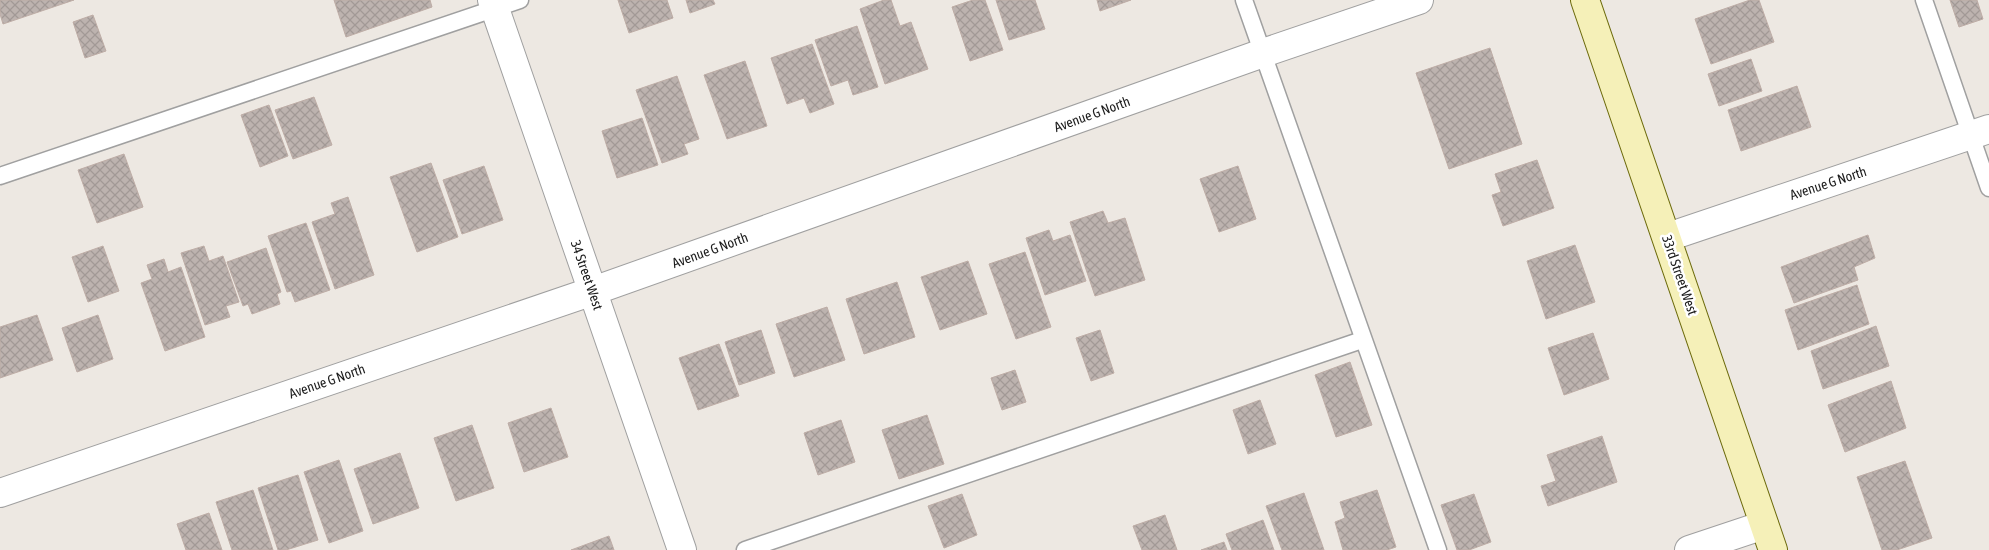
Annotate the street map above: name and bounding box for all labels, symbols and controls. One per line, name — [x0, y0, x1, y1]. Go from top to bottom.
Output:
street label: Avenue G North — [1052, 93, 1132, 135]
street label: Avenue G North — [1788, 163, 1868, 203]
street label: Avenue G North — [670, 229, 750, 271]
street label: 33rd Street West — [1659, 233, 1701, 317]
street label: 34 Street West — [568, 238, 606, 312]
street label: Avenue G North — [287, 360, 367, 402]

